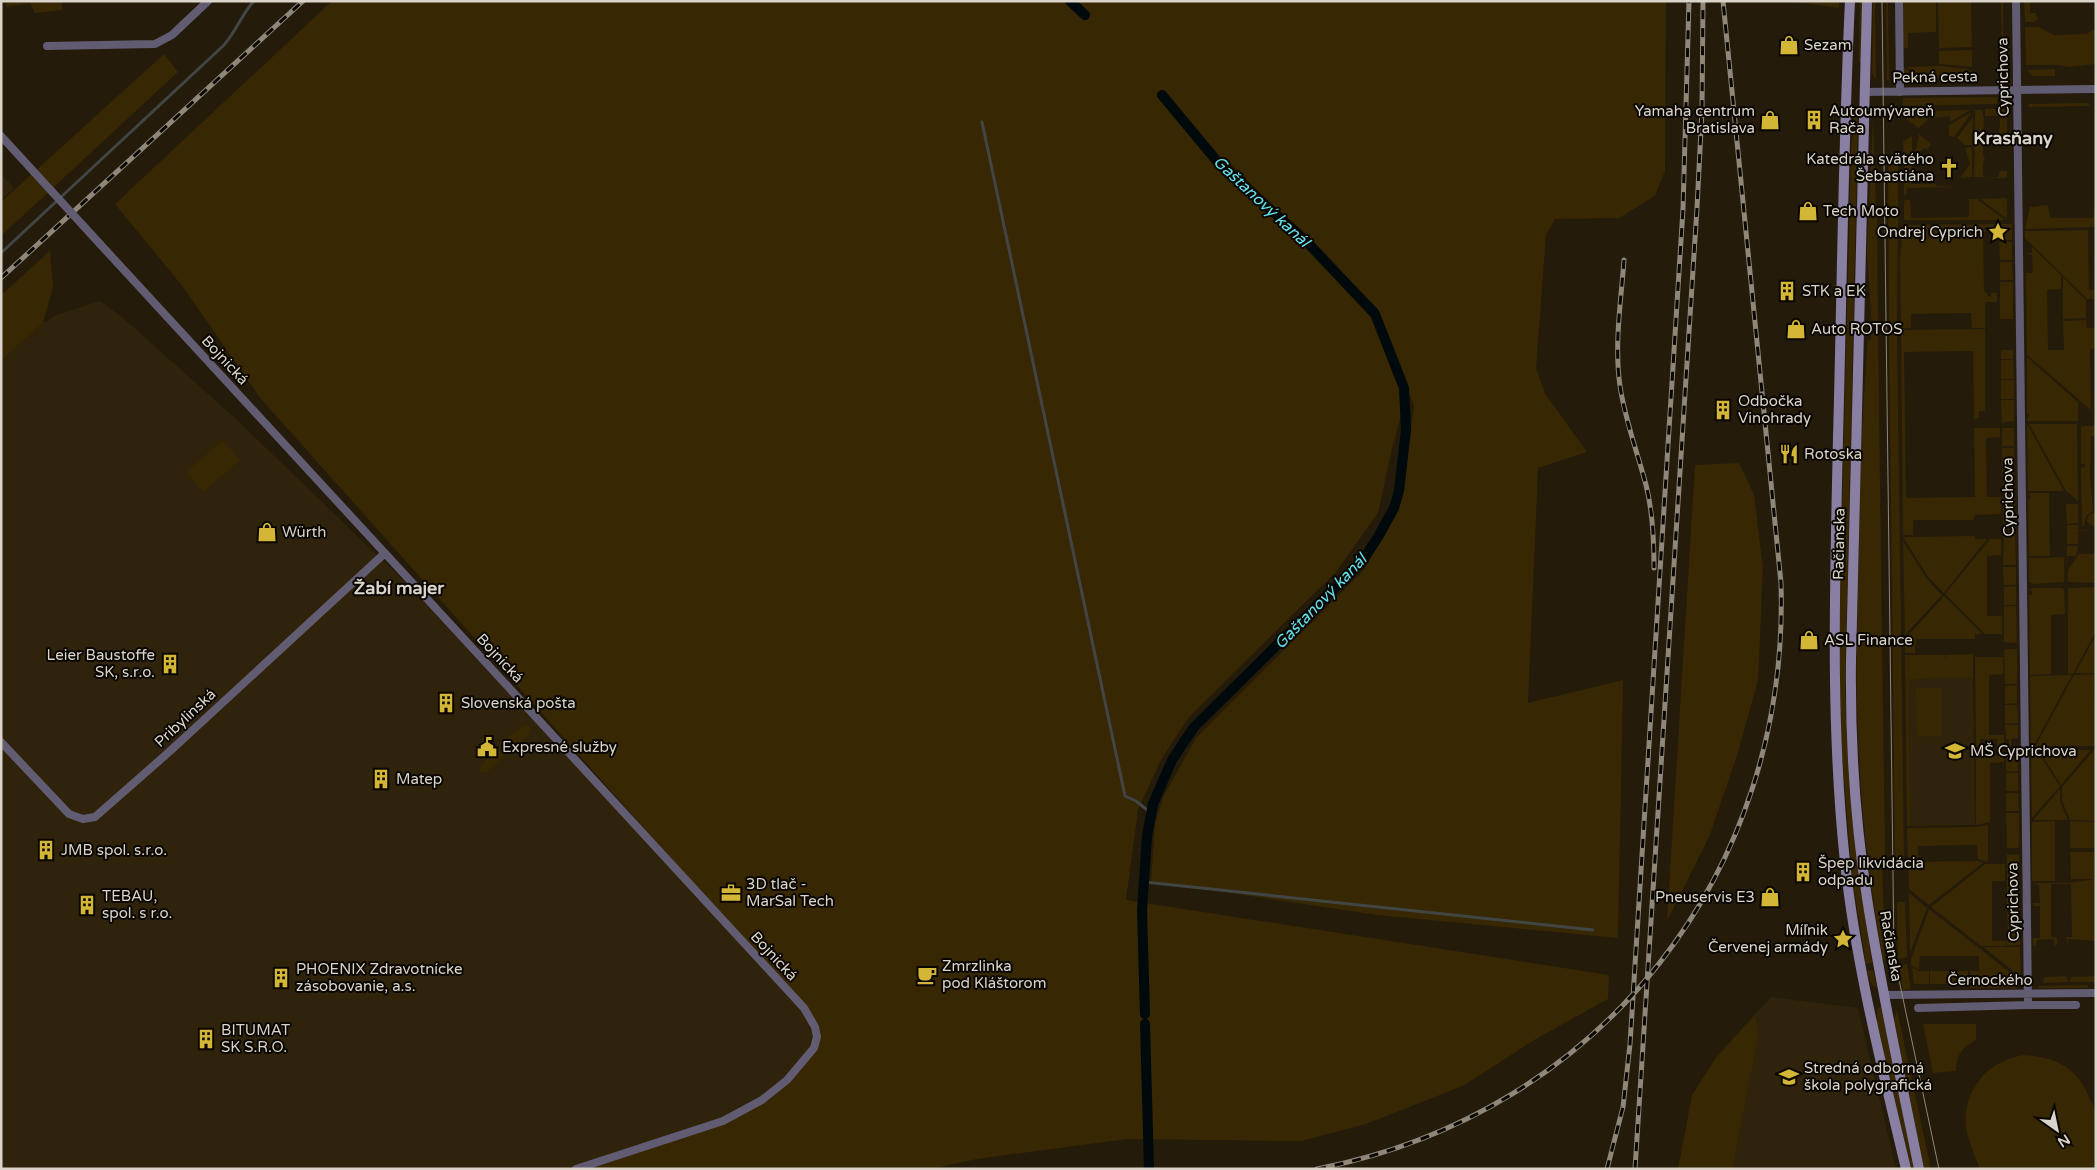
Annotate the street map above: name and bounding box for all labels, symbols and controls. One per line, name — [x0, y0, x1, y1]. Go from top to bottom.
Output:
shop icon: Sezam — [1778, 34, 1800, 56]
place label: Sezam — [1804, 36, 1851, 54]
street label: Cyprichova — [1993, 37, 2013, 117]
street label: Pekná cesta — [1892, 67, 1978, 87]
place label: Yamaha centrum Bratislava — [1635, 102, 1755, 137]
place label: Autoumývareň Rača — [1829, 102, 1934, 137]
shop icon: Yamaha centrum Bratislava — [1759, 109, 1781, 131]
building icon: Autoumývareň Rača — [1803, 109, 1825, 131]
district label: Krasňany — [1973, 127, 2053, 149]
place label: Katedrála svätého Šebastiána — [1806, 150, 1934, 185]
water label: Gaštanový kanál — [1209, 152, 1315, 253]
church icon: Katedrála svätého Šebastiána — [1938, 157, 1960, 179]
shop icon: Tech Moto — [1797, 200, 1819, 222]
place label: Tech Moto — [1823, 202, 1899, 220]
place icon: Ondrej Cyprich — [1987, 221, 2009, 243]
place label: Ondrej Cyprich — [1877, 223, 1983, 241]
building icon: STK a EK — [1776, 280, 1798, 302]
place label: STK a EK — [1802, 282, 1866, 300]
shop icon: Auto ROTOS — [1785, 318, 1807, 340]
place label: Auto ROTOS — [1811, 320, 1902, 338]
street label: Bojnická — [198, 332, 252, 388]
place label: Odbočka Vinohrady — [1738, 392, 1811, 427]
building icon: Odbočka Vinohrady — [1712, 399, 1734, 421]
restaurant icon: Rotoska — [1778, 443, 1800, 465]
place label: Rotoska — [1804, 445, 1862, 463]
street label: Cyprichova — [1998, 457, 2018, 537]
street label: Račianska — [1829, 508, 1849, 580]
shop icon: Würth — [256, 521, 278, 543]
place label: Würth — [282, 523, 326, 541]
water label: Gaštanový kanál — [1270, 548, 1373, 653]
district label: Žabí majer — [354, 577, 445, 599]
shop icon: ASL Finance — [1798, 629, 1820, 651]
street label: Bojnická — [473, 630, 527, 686]
place label: ASL Finance — [1824, 631, 1913, 649]
place label: Leier Baustoffe SK, s.r.o. — [47, 646, 155, 681]
building icon: Leier Baustoffe SK, s.r.o. — [159, 653, 181, 675]
street label: Pribylinská — [151, 685, 219, 751]
building icon: Slovenská pošta — [435, 692, 457, 714]
place label: Slovenská pošta — [461, 694, 576, 712]
public building icon: Expresné služby — [476, 736, 498, 758]
place label: Expresné služby — [502, 738, 617, 756]
school or university icon: MŠ Cyprichova — [1944, 740, 1966, 762]
place label: MŠ Cyprichova — [1970, 742, 2077, 760]
building icon: Matep — [370, 768, 392, 790]
place label: Matep — [396, 770, 442, 788]
building icon: JMB spol. s.r.o. — [35, 839, 57, 861]
place label: JMB spol. s.r.o. — [61, 841, 167, 859]
place label: Špep likvidácia odpadu — [1818, 854, 1924, 889]
building icon: Špep likvidácia odpadu — [1792, 861, 1814, 883]
street label: Cyprichova — [2003, 862, 2023, 942]
place label: 3D tlač - MarSal Tech — [746, 875, 834, 910]
office icon: 3D tlač - MarSal Tech — [720, 882, 742, 904]
shop icon: Pneuservis E3 — [1759, 886, 1781, 908]
place label: TEBAU, spol. s r.o. — [102, 887, 172, 922]
place label: Pneuservis E3 — [1655, 888, 1755, 906]
building icon: TEBAU, spol. s r.o. — [76, 894, 98, 916]
street label: Račianska — [1876, 909, 1906, 983]
place label: Míľnik Červenej armády — [1708, 921, 1828, 956]
street label: Bojnická — [747, 928, 801, 984]
place icon: Míľnik Červenej armády — [1832, 928, 1854, 950]
place label: Zmrzlinka pod Kláštorom — [942, 957, 1046, 992]
place label: PHOENIX Zdravotnícke zásobovanie, a.s. — [296, 960, 463, 995]
cafe icon: Zmrzlinka pod Kláštorom — [916, 964, 938, 986]
building icon: PHOENIX Zdravotnícke zásobovanie, a.s. — [270, 967, 292, 989]
street label: Černockého — [1947, 971, 2033, 989]
place label: BITUMAT SK S.R.O. — [221, 1021, 290, 1056]
building icon: BITUMAT SK S.R.O. — [195, 1028, 217, 1050]
place label: Stredná odborná škola polygrafická — [1804, 1059, 1932, 1094]
school or university icon: Stredná odborná škola polygrafická — [1778, 1066, 1800, 1088]
north arrow — [2032, 1105, 2082, 1155]
text: N — [2054, 1130, 2073, 1151]

